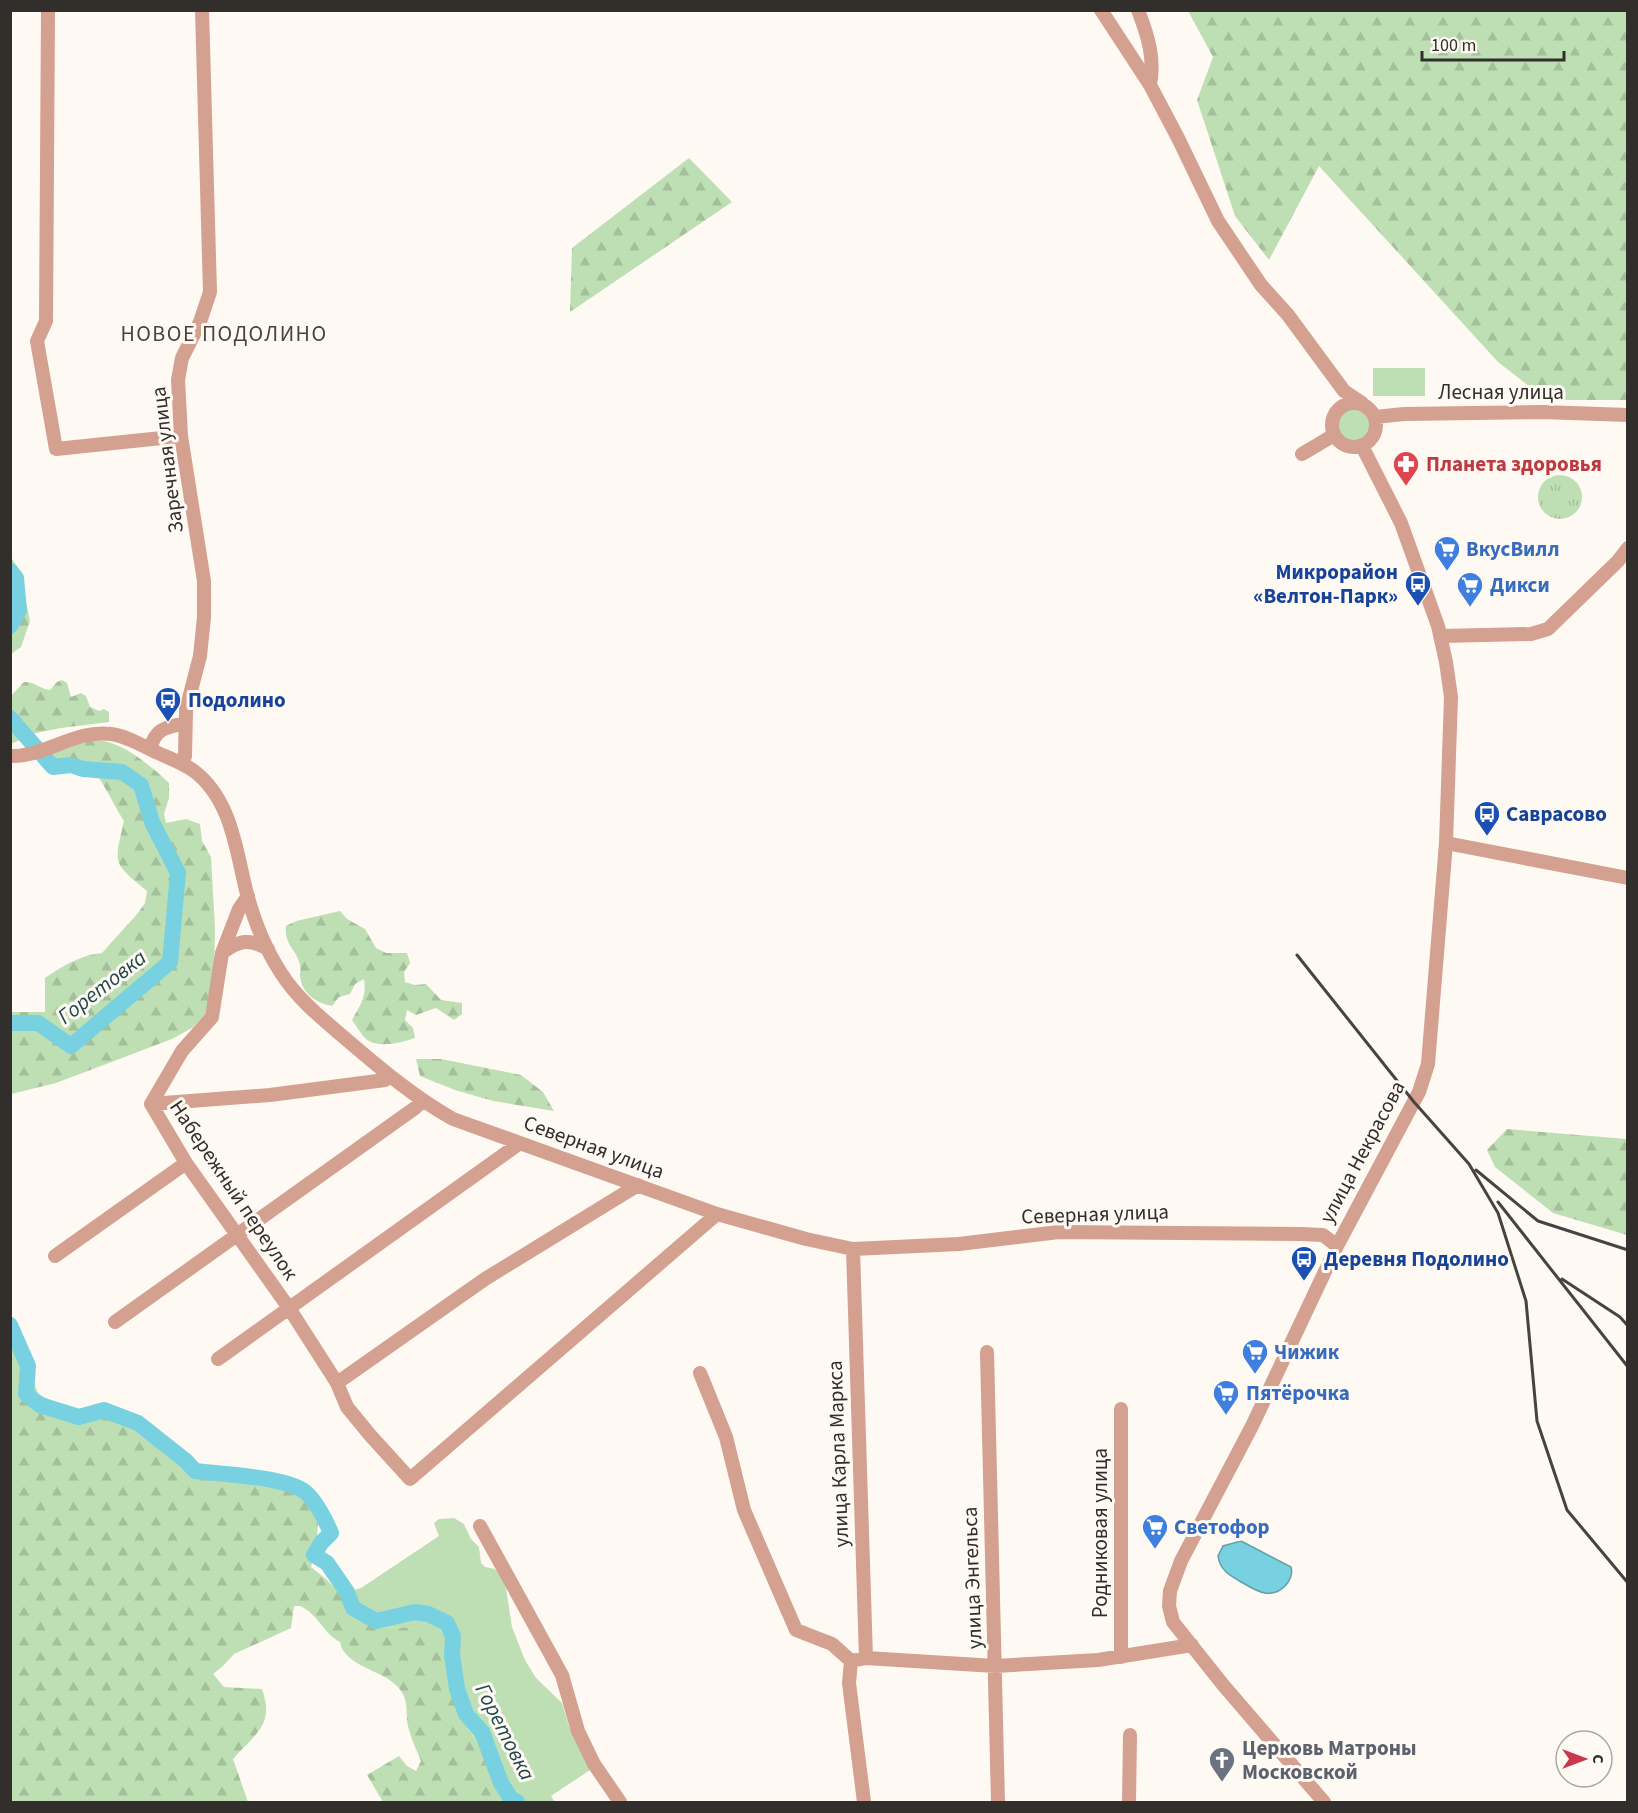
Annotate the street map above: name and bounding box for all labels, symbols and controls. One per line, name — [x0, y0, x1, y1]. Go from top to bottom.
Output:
scale bar — [1422, 24, 1564, 62]
text: 100 m — [1431, 33, 1476, 58]
district label: НОВОЕ ПОДОЛИНО — [120, 318, 328, 350]
street label: Лесная улица — [1438, 377, 1564, 407]
street label: Заречная улица — [143, 385, 191, 535]
pharmacy icon: Планета здоровья — [1391, 449, 1421, 487]
place label: Планета здоровья — [1426, 449, 1602, 479]
supermarket icon: ВкусВилл — [1432, 534, 1462, 572]
place label: ВкусВилл — [1466, 534, 1559, 564]
place label: Микрорайон «Велтон-Парк» — [1253, 557, 1398, 611]
bus stop icon: Микрорайон «Велтон-Парк» — [1403, 569, 1433, 607]
supermarket icon: Дикси — [1455, 570, 1485, 608]
place label: Дикси — [1490, 570, 1550, 600]
bus stop icon: Подолино — [153, 685, 183, 723]
place label: Подолино — [188, 685, 286, 715]
bus stop icon: Саврасово — [1472, 799, 1502, 837]
place label: Саврасово — [1506, 799, 1607, 829]
water label: Горетовка — [51, 942, 153, 1032]
street label: улица Некрасова — [1312, 1075, 1412, 1229]
street label: Набережный переулок — [162, 1094, 306, 1287]
street label: Северная улица — [520, 1108, 668, 1186]
street label: Северная улица — [1021, 1196, 1169, 1232]
bus stop icon: Деревня Подолино — [1289, 1244, 1319, 1282]
place label: Деревня Подолино — [1324, 1244, 1509, 1274]
supermarket icon: Чижик — [1240, 1337, 1270, 1375]
place label: Чижик — [1274, 1337, 1340, 1367]
street label: улица Карла Маркса — [820, 1360, 856, 1548]
supermarket icon: Пятёрочка — [1211, 1378, 1241, 1416]
place label: Пятёрочка — [1246, 1378, 1350, 1408]
street label: Родниковая улица — [1085, 1448, 1115, 1618]
street label: улица Энгельса — [955, 1506, 989, 1650]
supermarket icon: Светофор — [1140, 1512, 1170, 1550]
place label: Светофор — [1174, 1512, 1270, 1542]
water label: Горетовка — [467, 1678, 543, 1786]
north arrow — [1554, 1729, 1614, 1789]
place label: Церковь Матроны Московской — [1242, 1733, 1416, 1787]
church icon: Церковь Матроны Московской — [1207, 1745, 1237, 1783]
text: С — [1587, 1754, 1609, 1764]

